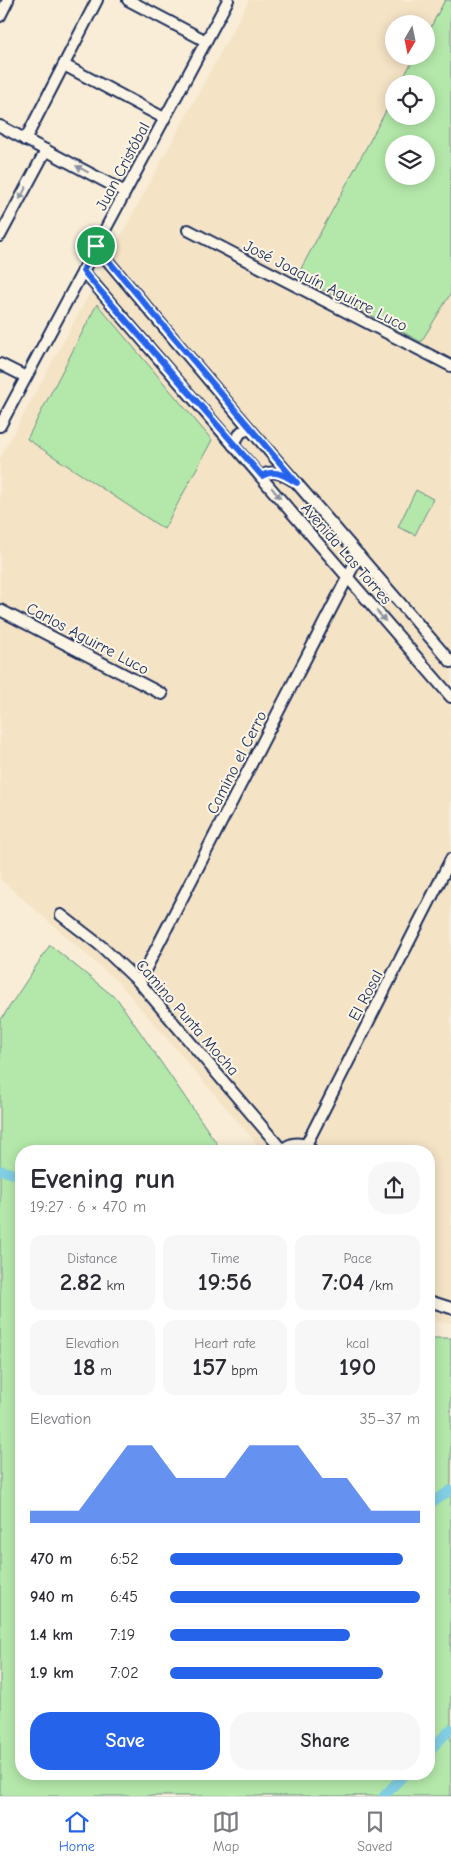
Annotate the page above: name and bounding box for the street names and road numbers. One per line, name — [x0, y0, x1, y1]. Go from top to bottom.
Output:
street label: Juan Cristóbal — [92, 119, 154, 214]
street label: José Joaquín Aguirre Luco — [241, 237, 410, 335]
street label: Avenida Las Torres — [297, 499, 395, 608]
street label: Carlos Aguirre Luco — [23, 599, 152, 679]
street label: Camino el Cerro — [203, 708, 271, 817]
street label: Camino Punta Mocha — [132, 956, 242, 1079]
street label: El Rosal — [345, 967, 387, 1024]

